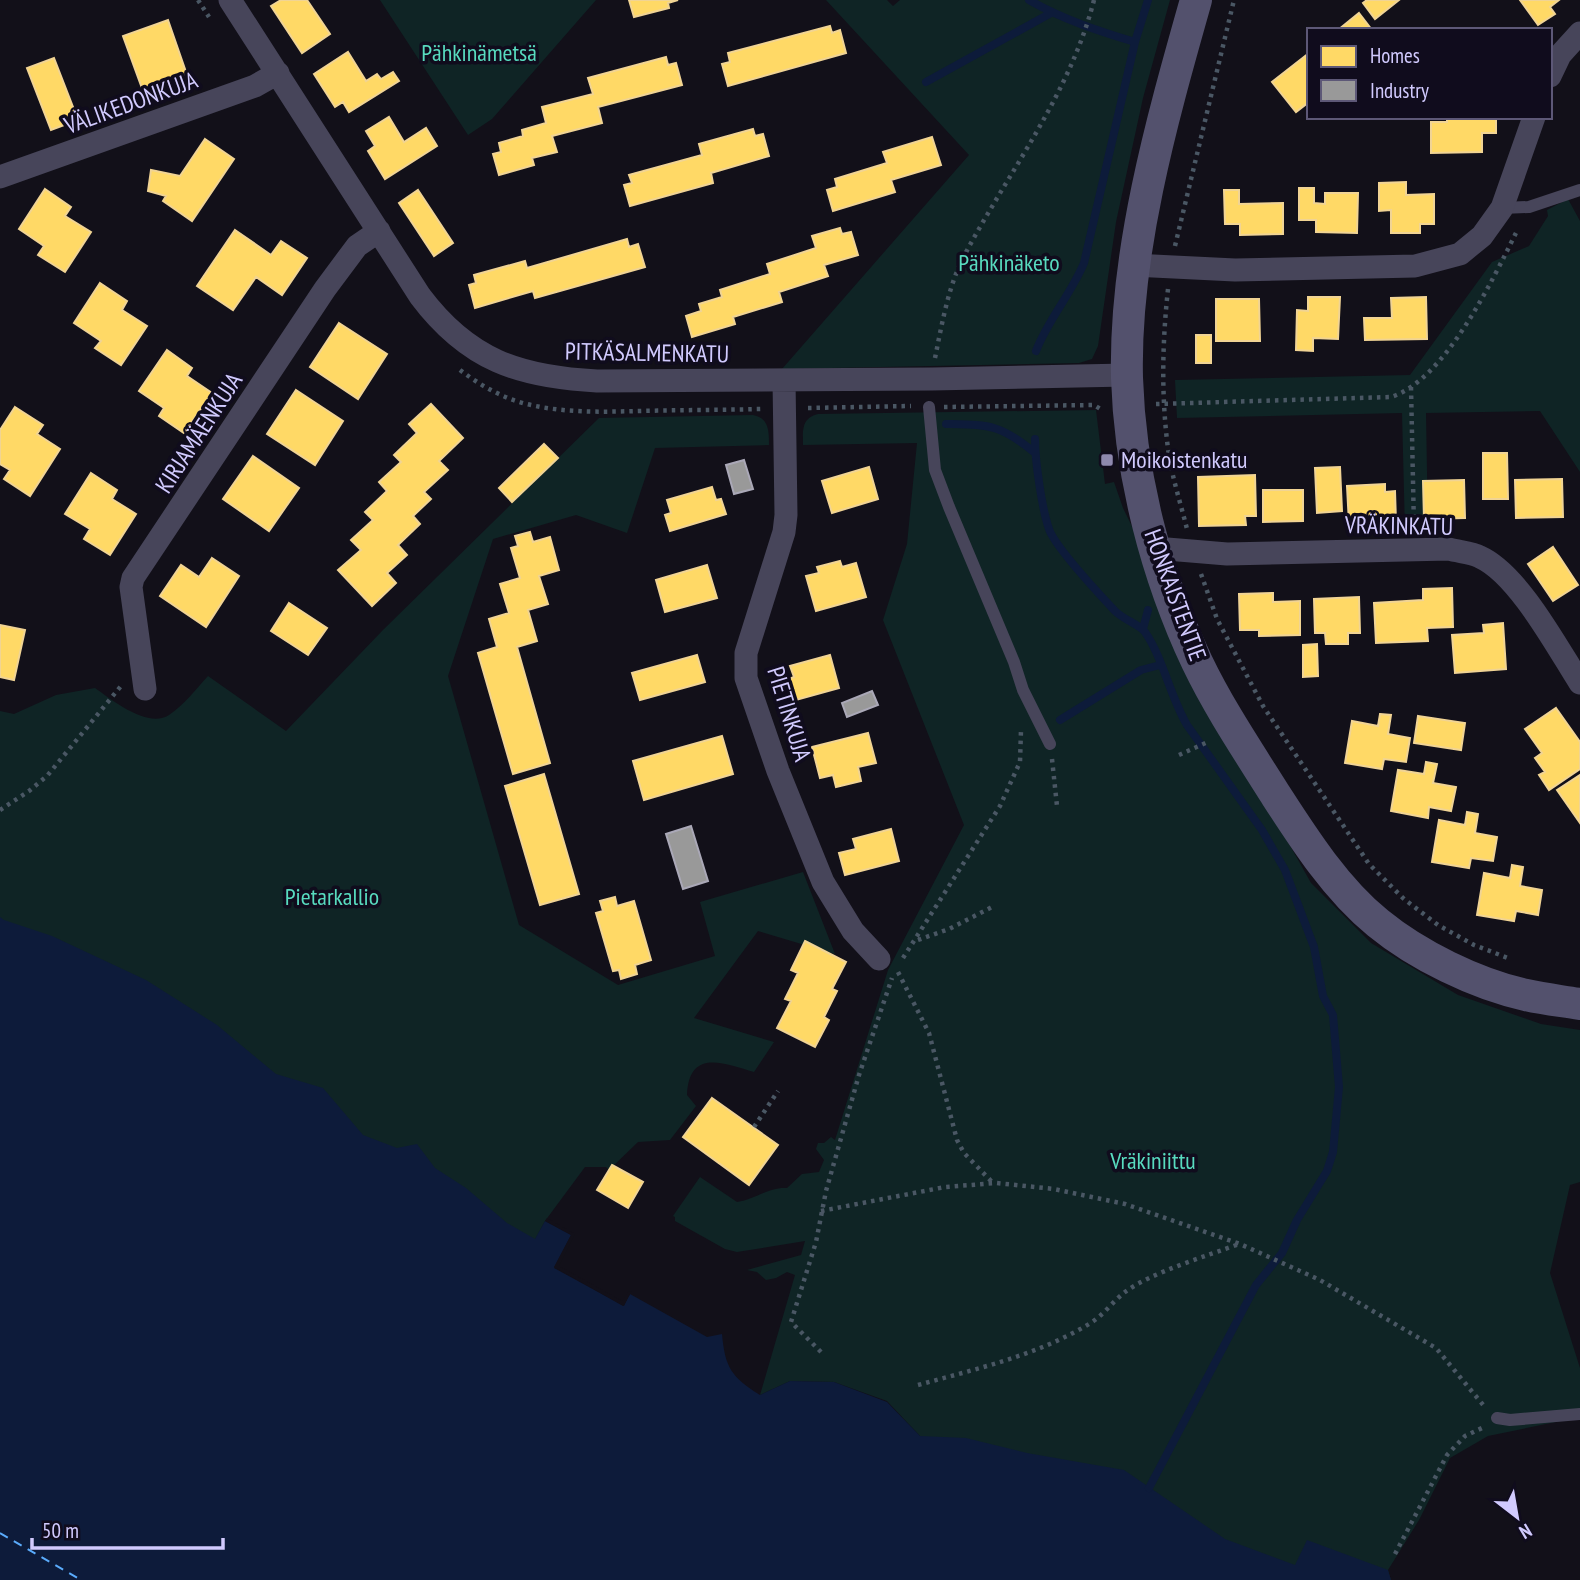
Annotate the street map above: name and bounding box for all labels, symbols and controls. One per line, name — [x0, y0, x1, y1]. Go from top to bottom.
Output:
legend — [1307, 28, 1552, 119]
park label: Pähkinämetsä — [421, 37, 537, 68]
text: Homes — [1370, 42, 1420, 69]
street label: VÄLIKEDONKUJA — [59, 64, 202, 141]
text: Industry — [1370, 77, 1429, 104]
park label: Pähkinäketo — [958, 247, 1060, 278]
street label: PITKÄSALMENKATU — [565, 336, 729, 369]
street label: KIRJAMÄENKUJA — [148, 366, 249, 499]
place label: Moikoistenkatu — [1121, 444, 1247, 475]
marker: Moikoistenkatu — [1099, 452, 1115, 468]
street label: VRÄKINKATU — [1344, 509, 1453, 542]
street label: HONKAISTENTIE — [1137, 525, 1214, 665]
street label: PIETINKUJA — [760, 663, 819, 766]
park label: Pietarkallio — [285, 881, 379, 912]
park label: Vräkiniittu — [1109, 1145, 1196, 1176]
north arrow — [1482, 1482, 1552, 1552]
scale bar — [32, 1506, 222, 1550]
text: 50 m — [42, 1517, 79, 1544]
text: N — [1515, 1519, 1536, 1545]

